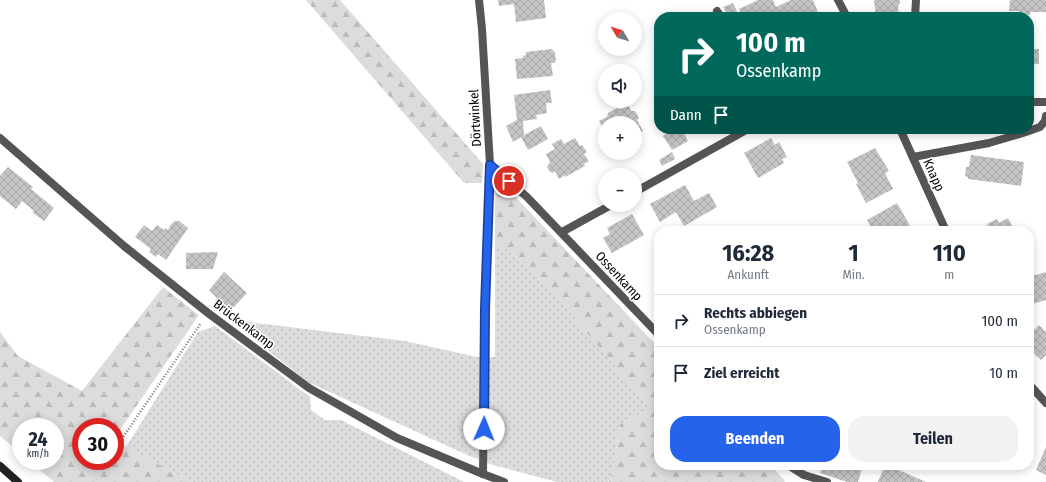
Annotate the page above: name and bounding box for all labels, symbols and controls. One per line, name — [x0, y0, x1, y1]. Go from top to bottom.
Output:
north arrow — [598, 12, 642, 56]
map controls — [598, 12, 642, 212]
text: 100 m — [736, 26, 806, 59]
icon: right — [670, 28, 722, 80]
text: Ossenkamp — [736, 60, 821, 82]
button: sound — [598, 64, 642, 108]
street label: Dörtwinkel — [466, 88, 484, 147]
icon: arrive — [710, 104, 732, 126]
text: Dann — [670, 106, 702, 124]
button: + — [598, 116, 642, 160]
street label: Knapp — [920, 156, 948, 194]
pin — [492, 164, 526, 198]
button: − — [598, 168, 642, 212]
icon: arrive — [498, 170, 520, 192]
text: 16:28 — [722, 239, 774, 267]
text: 1 — [848, 239, 859, 267]
text: 110 — [933, 239, 966, 267]
street label: Ossenkamp — [593, 248, 646, 304]
text: Ankunft — [727, 267, 769, 282]
text: Min. — [842, 267, 865, 282]
text: m — [944, 267, 954, 282]
street label: Brückenkamp — [211, 296, 277, 352]
text: Rechts abbiegen — [704, 304, 807, 322]
icon: right — [670, 310, 692, 332]
text: 100 m — [981, 312, 1018, 330]
text: Ossenkamp — [704, 322, 766, 337]
icon: arrive — [670, 362, 692, 384]
text: Ziel erreicht — [704, 364, 779, 382]
text: 10 m — [989, 364, 1018, 382]
position arrow — [463, 408, 505, 450]
button: Beenden — [670, 416, 840, 462]
button: Teilen — [848, 416, 1018, 462]
speed limit sign: 30 — [72, 418, 124, 470]
text: 24 — [28, 427, 48, 451]
text: km/h — [27, 448, 49, 460]

